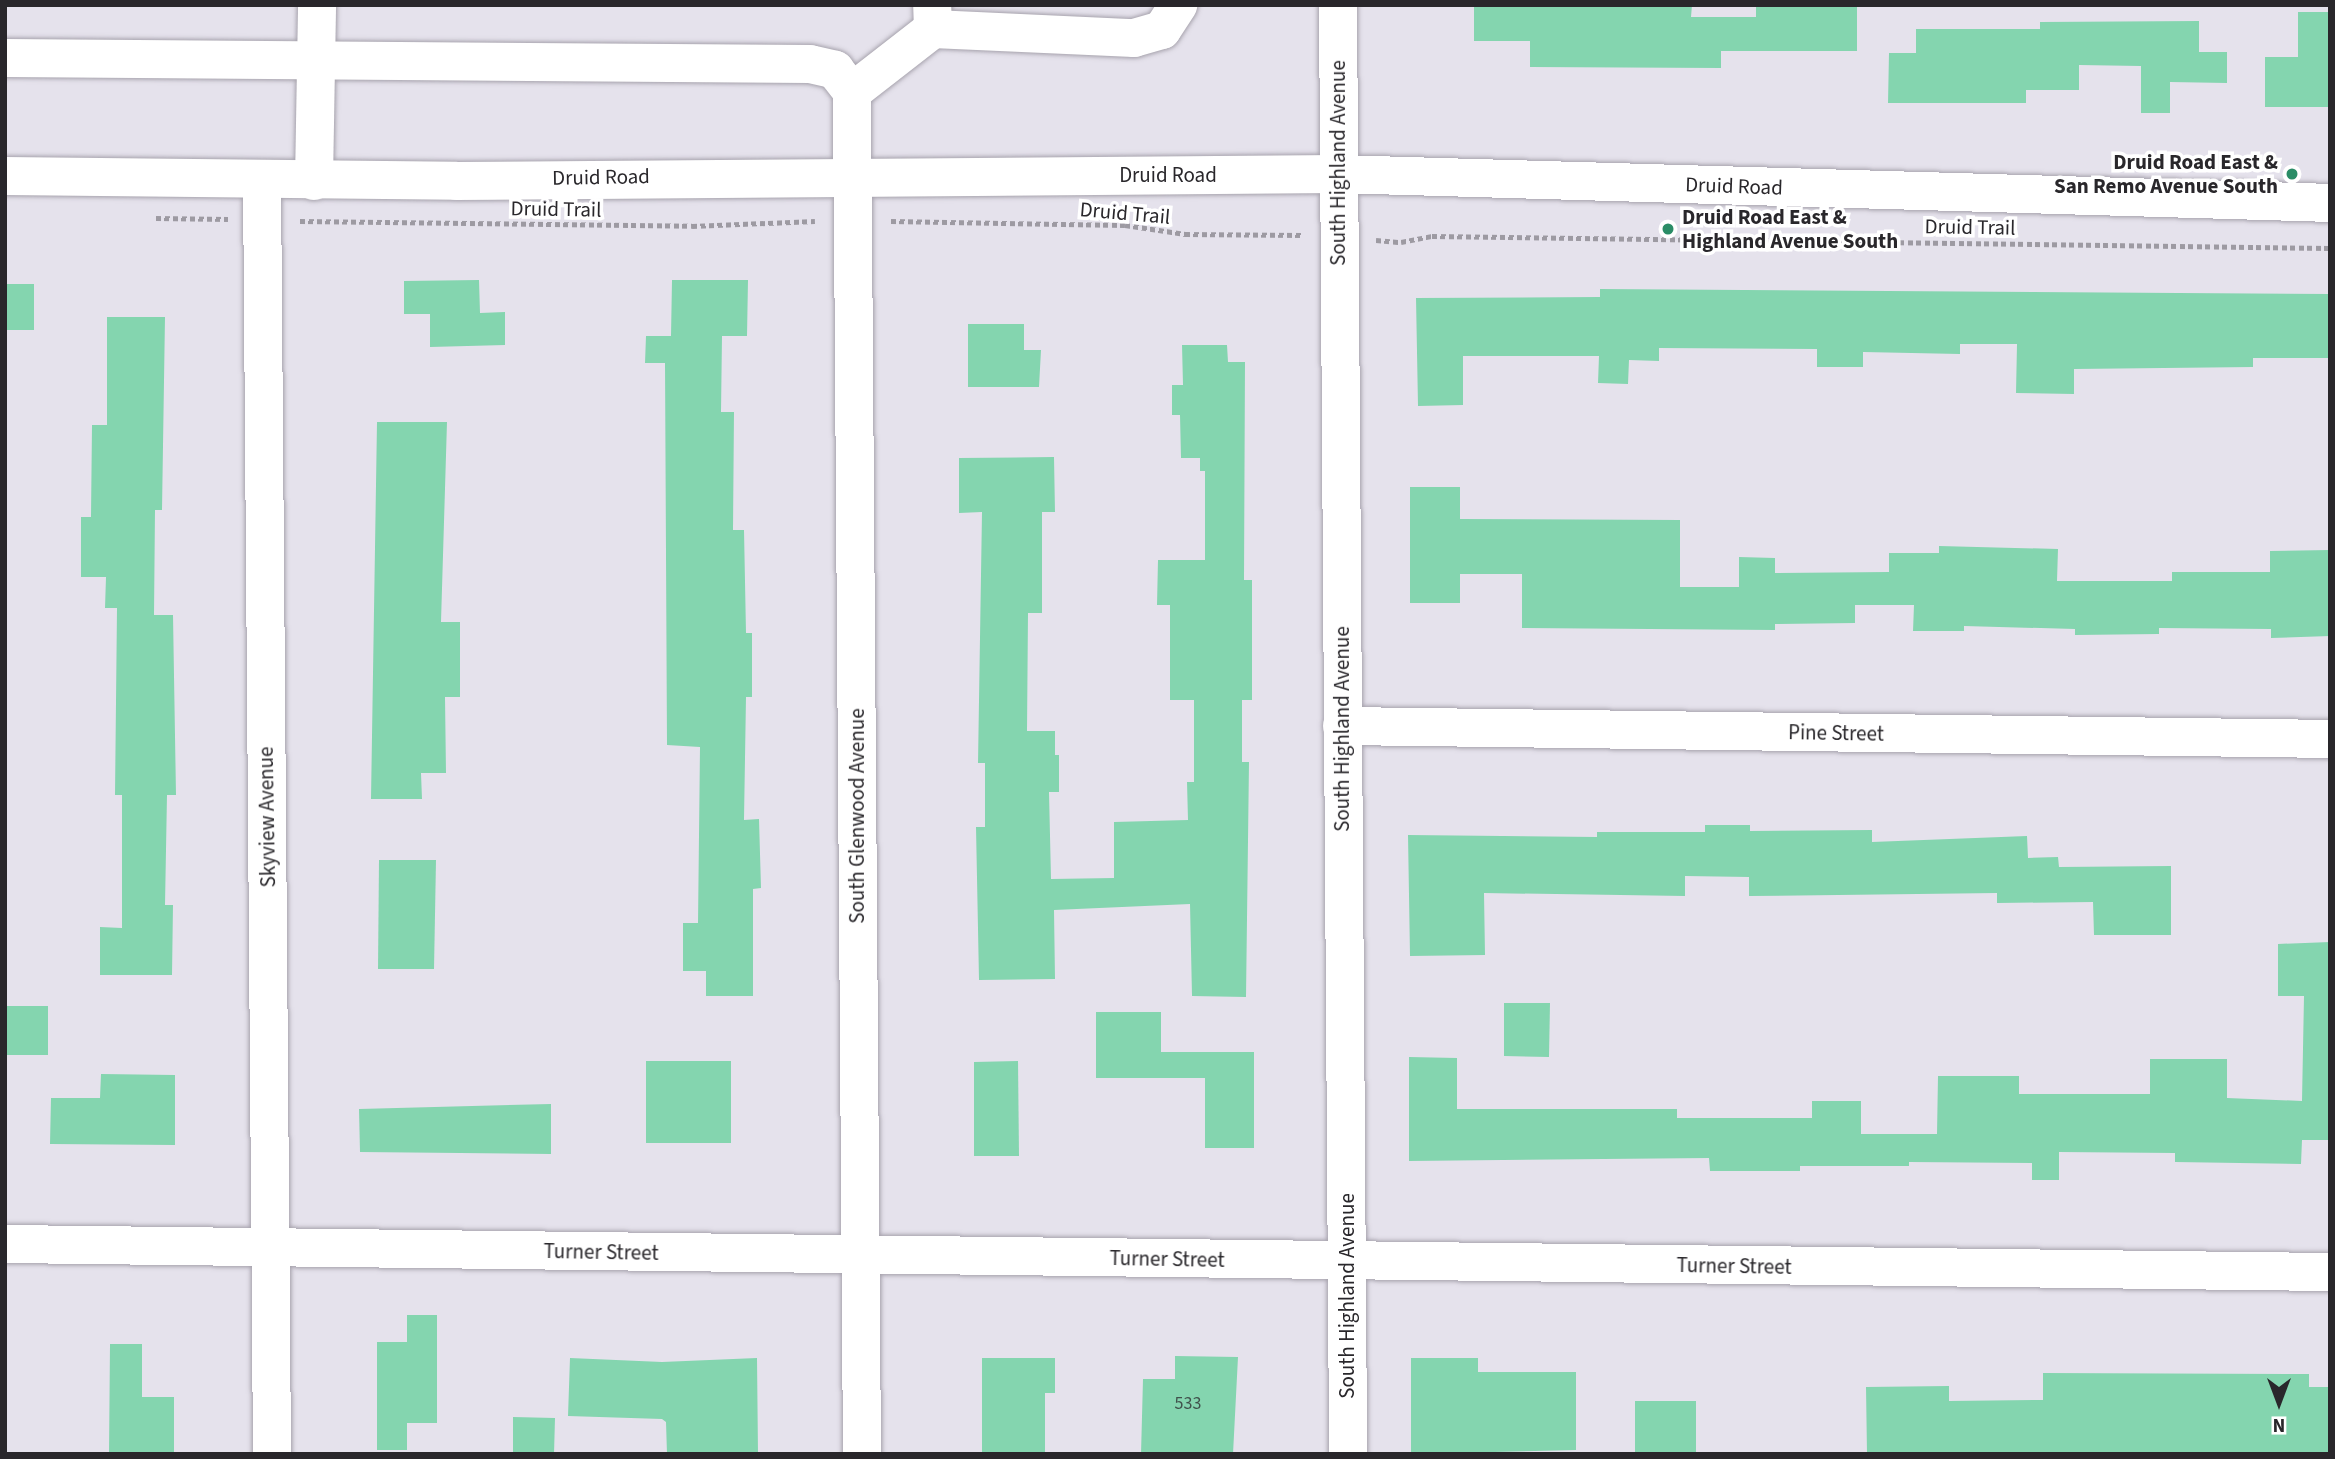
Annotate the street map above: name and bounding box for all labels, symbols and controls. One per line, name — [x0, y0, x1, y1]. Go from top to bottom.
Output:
street label: South Highland Avenue — [1325, 60, 1351, 266]
place label: Druid Road East & San Remo Avenue South — [2054, 149, 2278, 199]
street label: Druid Road — [1119, 162, 1217, 188]
street label: Druid Road — [552, 164, 650, 190]
marker: Druid Road East & San Remo Avenue South — [2284, 166, 2300, 182]
street label: Druid Road — [1685, 172, 1783, 200]
street label: Druid Trail — [510, 196, 602, 222]
street label: Druid Trail — [1079, 196, 1171, 230]
place label: Druid Road East & Highland Avenue South — [1682, 204, 1898, 254]
street label: Druid Trail — [1924, 214, 2016, 240]
marker: Druid Road East & Highland Avenue South — [1660, 221, 1676, 237]
street label: South Highland Avenue — [1329, 626, 1355, 832]
street label: South Glenwood Avenue — [844, 708, 870, 924]
street label: Pine Street — [1788, 720, 1884, 746]
street label: Skyview Avenue — [253, 746, 281, 888]
street label: South Highland Avenue — [1334, 1193, 1360, 1399]
street label: Turner Street — [543, 1238, 659, 1266]
street label: Turner Street — [1109, 1245, 1225, 1273]
street label: Turner Street — [1676, 1252, 1792, 1280]
north arrow — [2244, 1368, 2314, 1438]
house number: 533 — [1175, 1393, 1201, 1415]
text: N — [2273, 1411, 2285, 1438]

